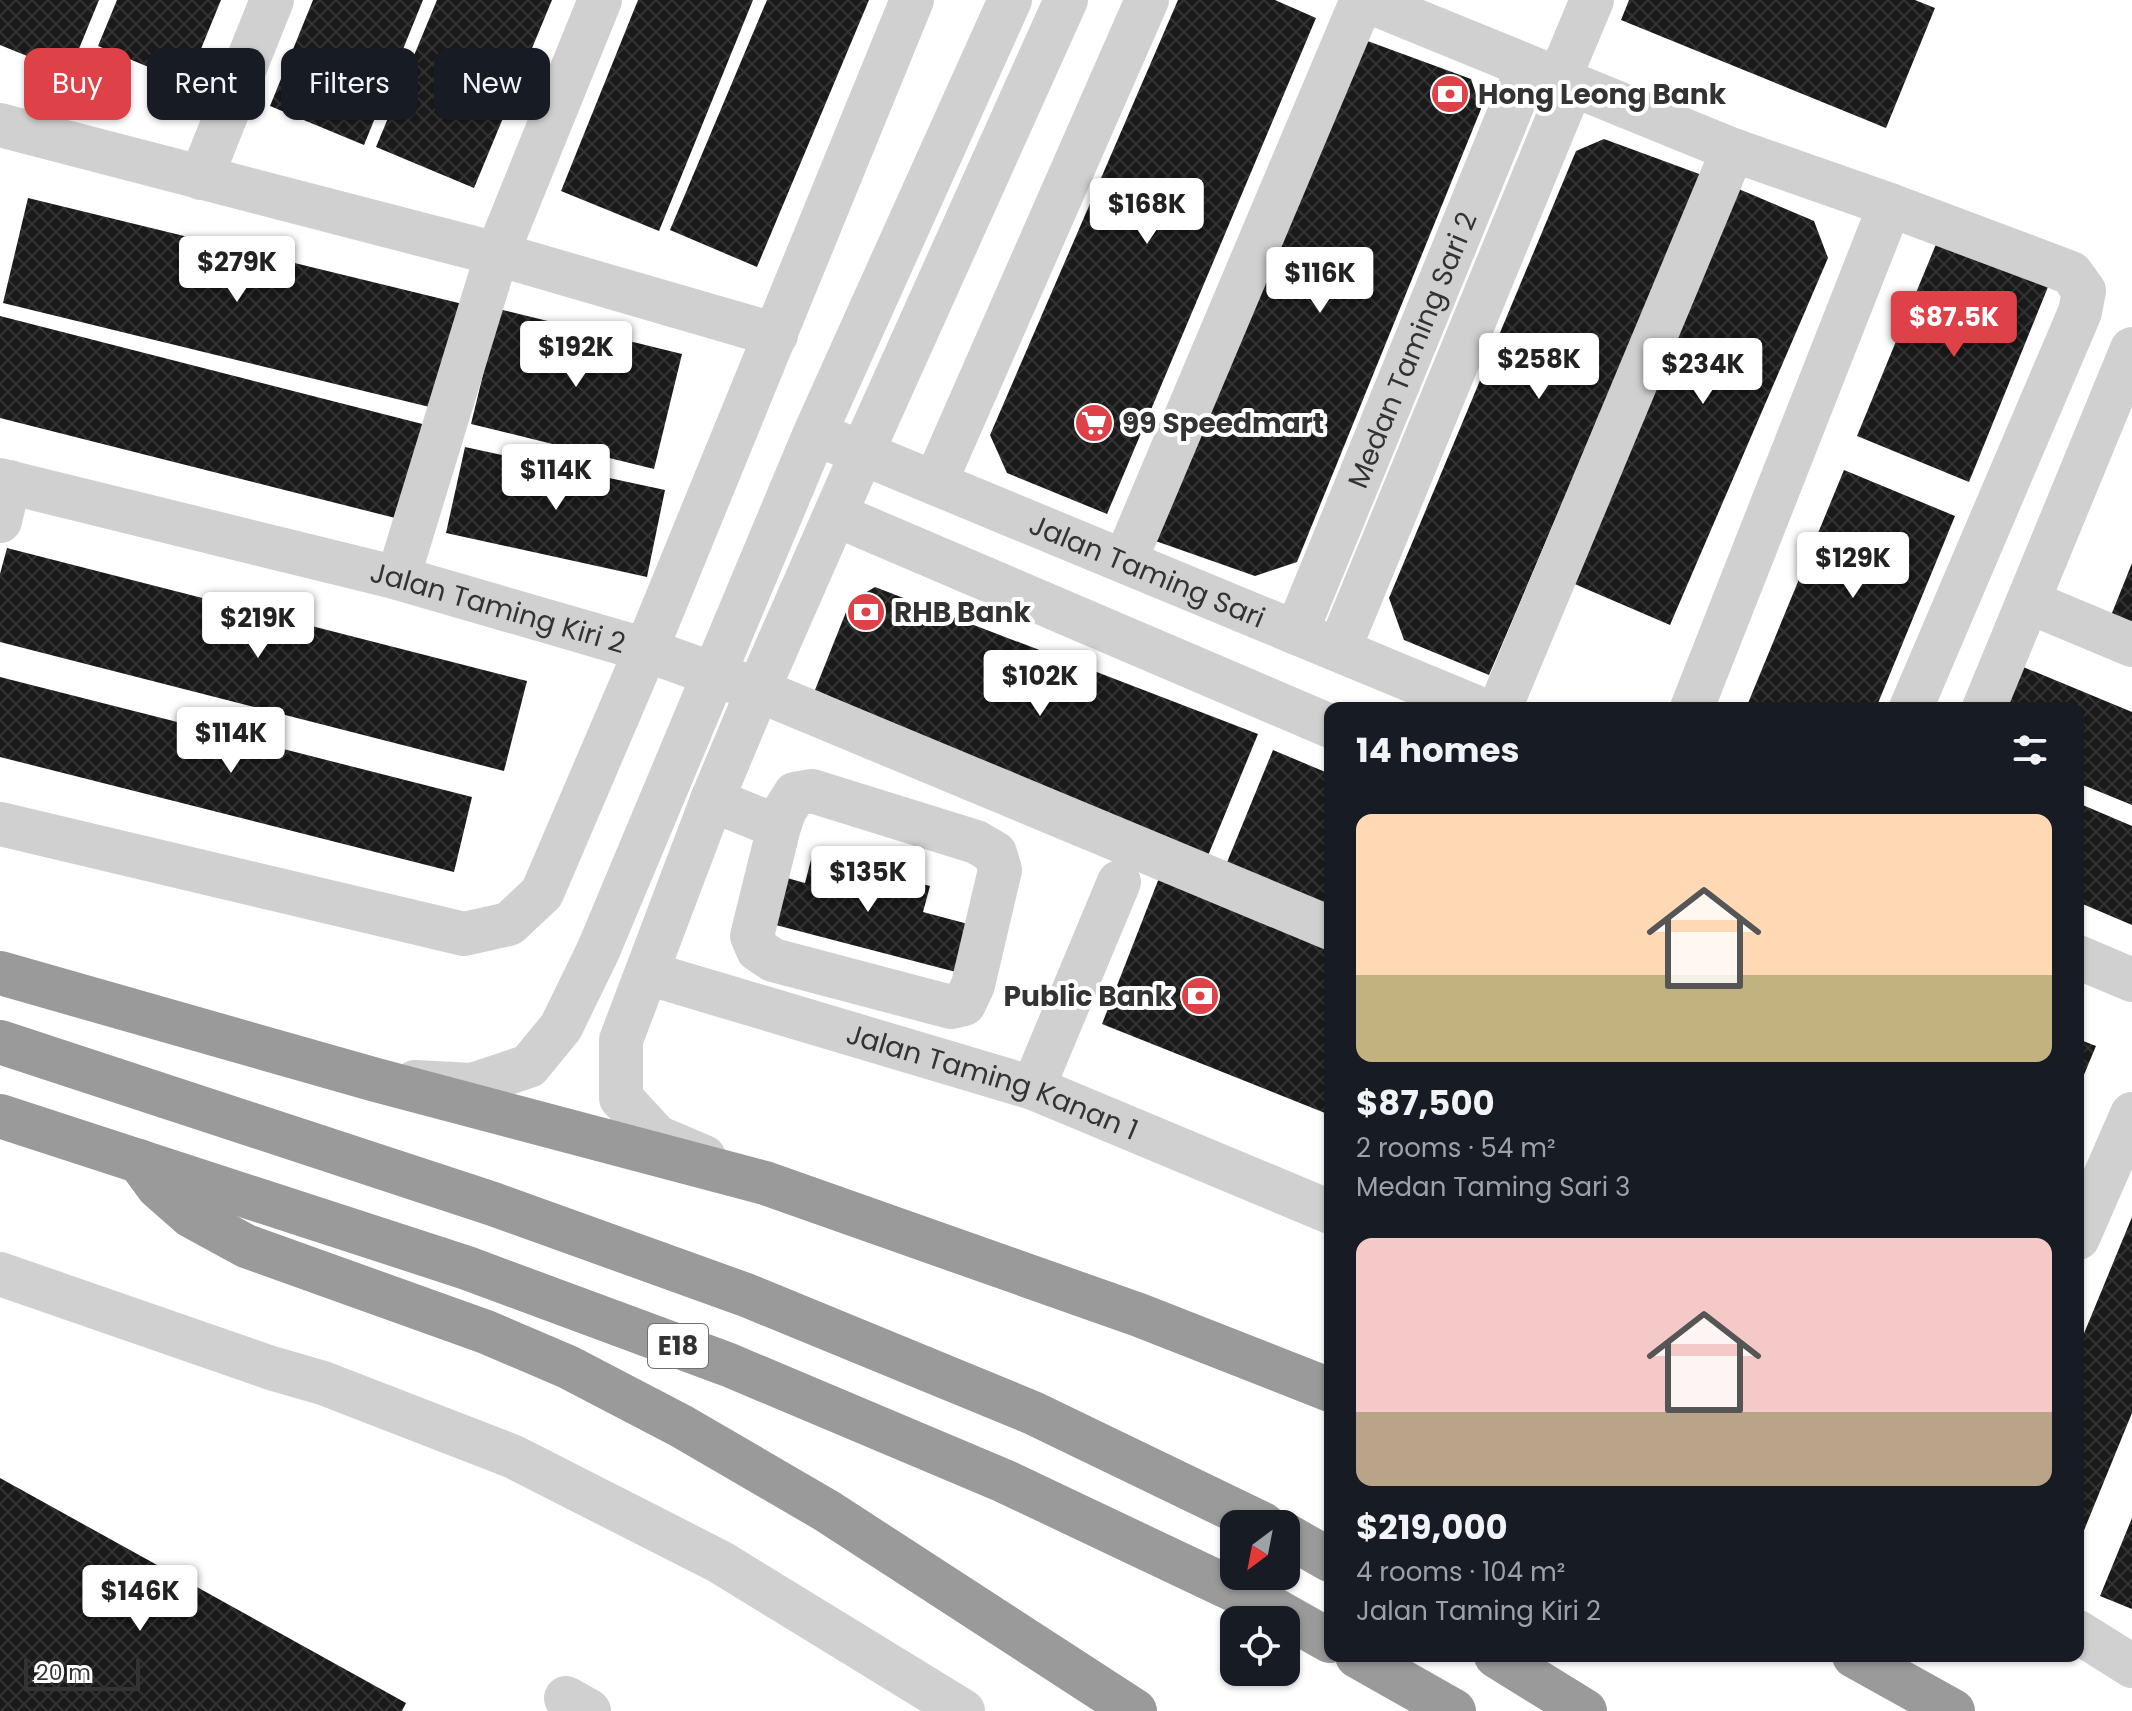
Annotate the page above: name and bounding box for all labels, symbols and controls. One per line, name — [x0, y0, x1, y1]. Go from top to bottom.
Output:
chip: Buy — [24, 48, 131, 120]
chip: Rent — [147, 48, 265, 120]
chip: Filters — [281, 48, 418, 120]
chip: New — [434, 48, 550, 120]
bank icon: Hong Leong Bank — [1429, 73, 1471, 115]
place label: Hong Leong Bank — [1478, 75, 1727, 114]
pin: $168K — [1091, 178, 1203, 246]
text: $168K — [1108, 186, 1186, 222]
street label: Medan Taming Sari 2 — [1338, 206, 1487, 494]
pin: $279K — [181, 236, 293, 304]
text: $279K — [197, 244, 277, 280]
pin: $116K — [1264, 247, 1376, 315]
text: $116K — [1284, 255, 1356, 291]
pin: $87.5K — [1889, 291, 2019, 359]
text: $87.5K — [1909, 299, 1999, 335]
pin: $192K — [520, 321, 632, 389]
text: $192K — [538, 329, 614, 365]
pin: $258K — [1483, 333, 1595, 401]
pin: $234K — [1647, 338, 1759, 406]
text: $258K — [1497, 341, 1581, 377]
text: $234K — [1661, 346, 1745, 382]
supermarket icon: 99 Speedmart — [1073, 402, 1115, 444]
place label: 99 Speedmart — [1122, 404, 1324, 443]
pin: $114K — [500, 444, 612, 512]
text: $114K — [520, 452, 592, 488]
street label: Jalan Taming Sari — [1023, 505, 1271, 638]
pin: $129K — [1797, 532, 1909, 600]
text: $129K — [1815, 540, 1891, 576]
street label: Jalan Taming Kiri 2 — [366, 553, 630, 663]
bank icon: RHB Bank — [845, 591, 887, 633]
pin: $219K — [202, 592, 314, 660]
place label: RHB Bank — [894, 593, 1031, 632]
text: $219K — [220, 600, 296, 636]
pin: $102K — [984, 650, 1096, 718]
text: $102K — [1002, 658, 1078, 694]
pin: $114K — [175, 707, 287, 775]
text: $114K — [195, 715, 267, 751]
text: 14 homes — [1356, 726, 1520, 774]
icon: filters — [2008, 728, 2052, 772]
pin: $135K — [812, 846, 924, 914]
text: $135K — [829, 854, 907, 890]
icon: home — [1632, 866, 1776, 1010]
bank icon: Public Bank — [1179, 975, 1221, 1017]
place label: Public Bank — [1004, 977, 1173, 1016]
street label: Jalan Taming Kanan 1 — [842, 1014, 1144, 1150]
text: $87,500 — [1356, 1079, 1495, 1127]
text: 2 rooms · 54 m² — [1356, 1130, 1556, 1166]
text: Medan Taming Sari 3 — [1356, 1169, 1630, 1205]
icon: home — [1632, 1290, 1776, 1434]
road number: E18 — [648, 1324, 708, 1368]
text: $219,000 — [1356, 1503, 1508, 1551]
north arrow — [1220, 1510, 1300, 1590]
map controls — [1220, 1510, 1300, 1686]
text: 4 rooms · 104 m² — [1356, 1554, 1565, 1590]
pin: $146K — [84, 1565, 196, 1633]
text: $146K — [100, 1573, 180, 1609]
text: Jalan Taming Kiri 2 — [1356, 1593, 1601, 1629]
button: locate — [1220, 1606, 1300, 1686]
scale bar — [24, 1655, 140, 1691]
text: 20 m — [36, 1657, 91, 1688]

